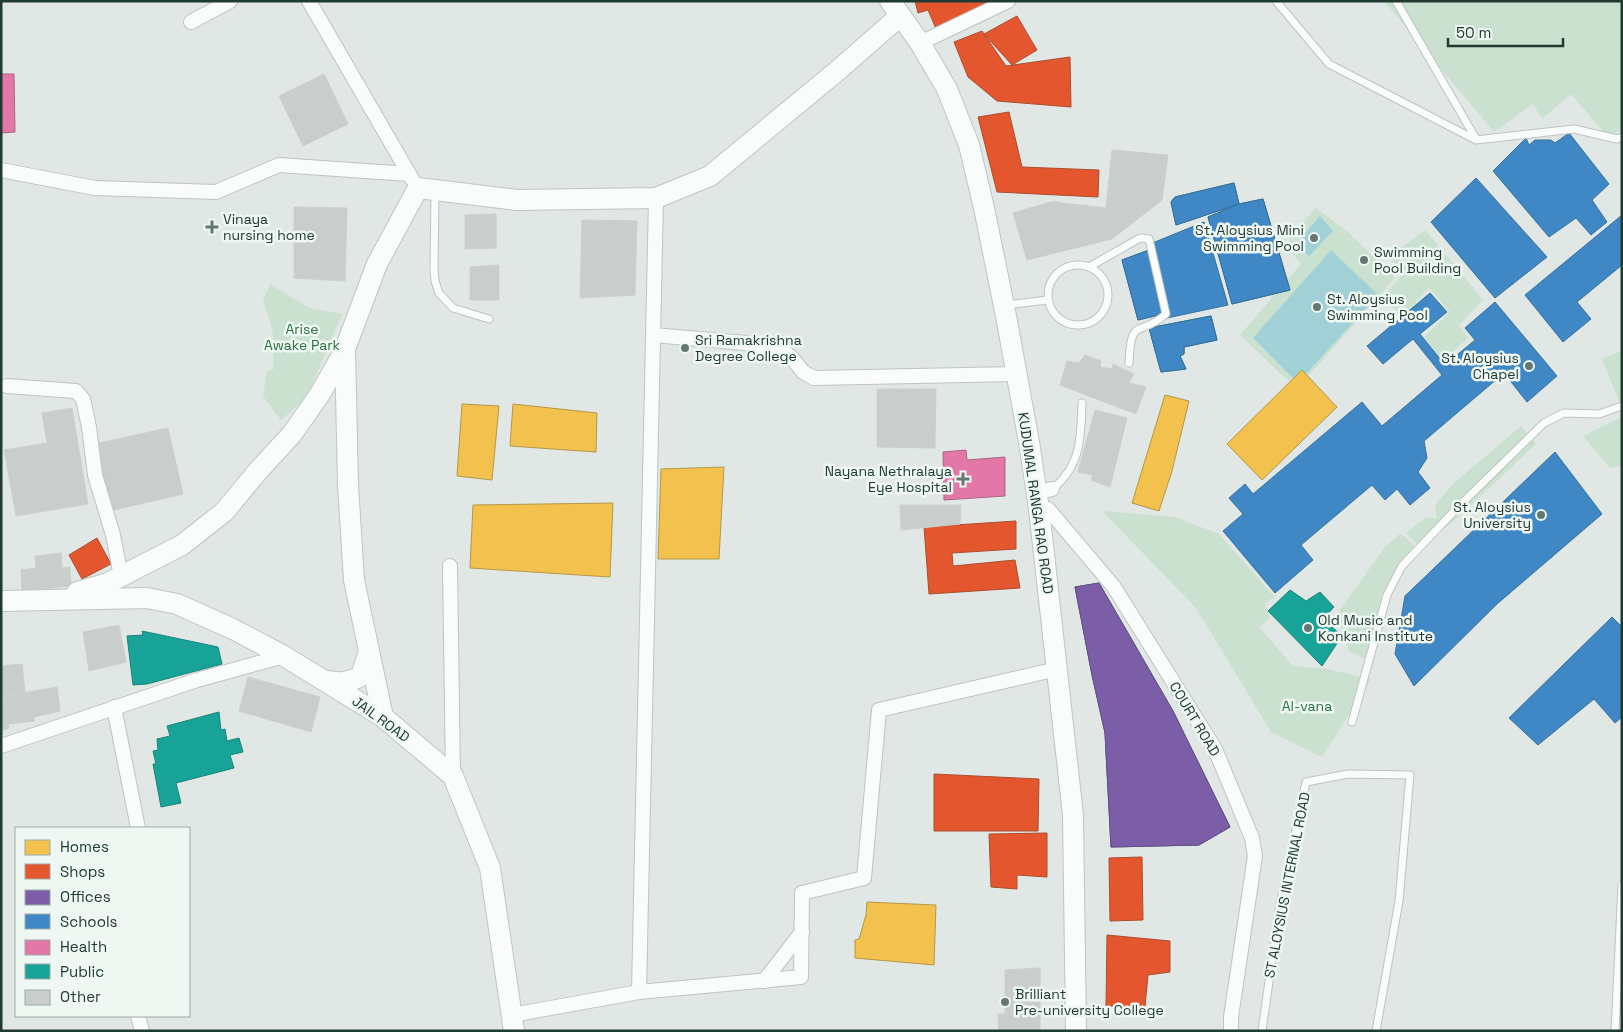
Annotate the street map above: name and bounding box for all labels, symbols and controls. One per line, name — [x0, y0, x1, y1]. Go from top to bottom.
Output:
scale bar — [1448, 15, 1563, 47]
text: 50 m — [1456, 23, 1491, 42]
place label: Vinaya nursing home — [223, 210, 315, 244]
marker: Vinaya nursing home — [205, 220, 219, 234]
place label: St. Aloysius Mini Swimming Pool — [1195, 221, 1304, 255]
marker: St. Aloysius Mini Swimming Pool — [1308, 232, 1320, 244]
place label: Swimming Pool Building — [1374, 243, 1461, 277]
marker: Swimming Pool Building — [1358, 254, 1370, 266]
place label: St. Aloysius Swimming Pool — [1327, 290, 1428, 324]
marker: St. Aloysius Swimming Pool — [1311, 301, 1323, 313]
park label: Arise Awake Park — [264, 320, 340, 354]
place label: Sri Ramakrishna Degree College — [695, 331, 802, 365]
marker: Sri Ramakrishna Degree College — [679, 342, 691, 354]
place label: St. Aloysius Chapel — [1441, 349, 1519, 383]
marker: St. Aloysius Chapel — [1523, 360, 1535, 372]
street label: KUDUMAL RANGA RAO ROAD — [1014, 411, 1058, 595]
place label: Nayana Nethralaya Eye Hospital — [825, 462, 952, 496]
marker: Nayana Nethralaya Eye Hospital — [956, 472, 970, 486]
place label: St. Aloysius University — [1453, 498, 1531, 532]
marker: St. Aloysius University — [1535, 509, 1547, 521]
place label: Old Music and Konkani Institute — [1318, 611, 1433, 645]
marker: Old Music and Konkani Institute — [1302, 622, 1314, 634]
street label: COURT ROAD — [1166, 678, 1224, 760]
street label: JAIL ROAD — [349, 692, 413, 746]
park label: Al-vana — [1282, 697, 1332, 715]
street label: ST ALOYSIUS INTERNAL ROAD — [1260, 790, 1314, 980]
legend — [15, 827, 190, 1017]
text: Homes — [60, 837, 109, 856]
text: Shops — [60, 862, 105, 881]
text: Offices — [60, 887, 111, 906]
text: Schools — [60, 912, 118, 931]
text: Health — [60, 937, 107, 956]
text: Public — [60, 962, 104, 981]
place label: Brilliant Pre-university College — [1015, 985, 1164, 1019]
text: Other — [60, 987, 101, 1006]
marker: Brilliant Pre-university College — [999, 996, 1011, 1008]

